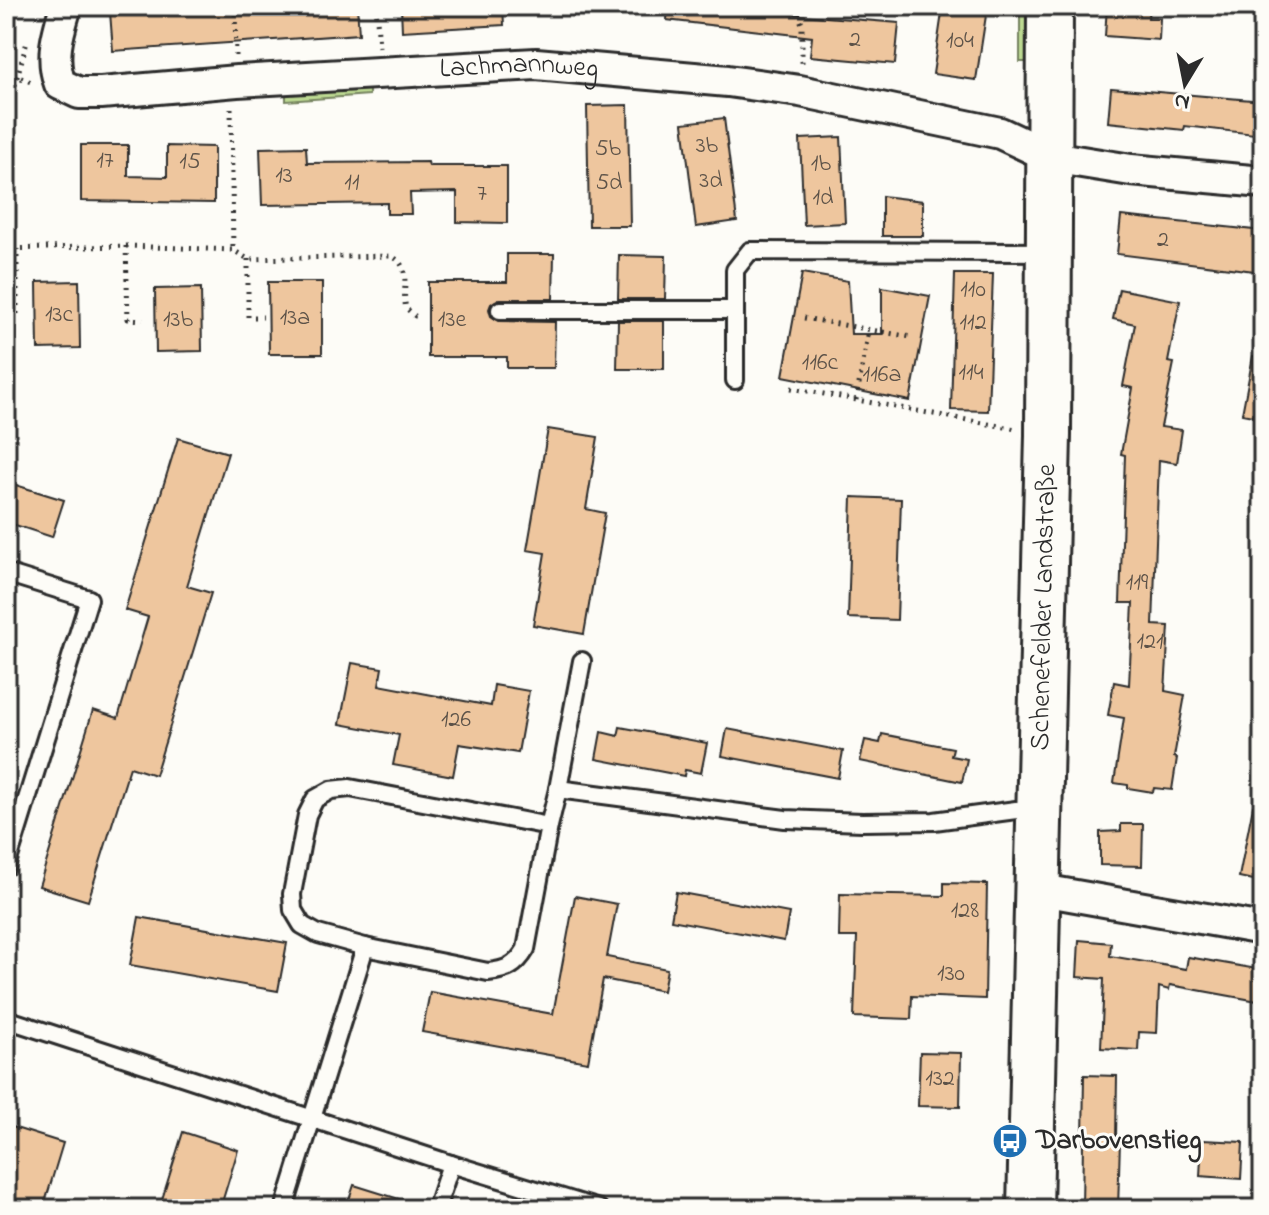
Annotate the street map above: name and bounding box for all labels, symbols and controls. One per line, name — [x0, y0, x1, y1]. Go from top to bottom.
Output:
house number: 2 — [849, 23, 861, 58]
house number: 104 — [946, 24, 974, 59]
street label: Lachmannweg — [439, 43, 600, 90]
north arrow — [1145, 44, 1225, 124]
text: N — [1172, 84, 1192, 118]
house number: 3b — [696, 129, 719, 164]
house number: 5b — [595, 132, 622, 167]
house number: 17 — [96, 144, 114, 179]
house number: 15 — [179, 145, 201, 180]
house number: 1b — [811, 147, 831, 182]
house number: 13 — [275, 159, 293, 194]
house number: 3d — [699, 164, 723, 199]
house number: 11 — [344, 166, 360, 201]
house number: 5d — [595, 166, 623, 201]
house number: 7 — [477, 177, 487, 212]
house number: 1d — [812, 181, 834, 216]
house number: 2 — [1157, 223, 1169, 258]
house number: 110 — [960, 273, 986, 308]
house number: 13c — [45, 298, 73, 333]
house number: 13a — [280, 301, 310, 336]
house number: 13b — [163, 303, 193, 338]
house number: 13e — [438, 303, 466, 338]
house number: 112 — [959, 306, 987, 341]
house number: 116c — [802, 346, 839, 381]
house number: 114 — [958, 356, 984, 391]
house number: 116a — [863, 358, 901, 393]
street label: Schenefelder Landstraße — [1020, 463, 1068, 751]
house number: 119 — [1126, 566, 1149, 601]
house number: 121 — [1136, 625, 1164, 660]
house number: 126 — [441, 703, 471, 738]
house number: 128 — [951, 894, 979, 929]
house number: 130 — [937, 957, 965, 992]
house number: 132 — [925, 1062, 955, 1097]
place label: Darbovenstieg — [1034, 1121, 1202, 1163]
bus stop icon: Darbovenstieg — [991, 1122, 1029, 1160]

